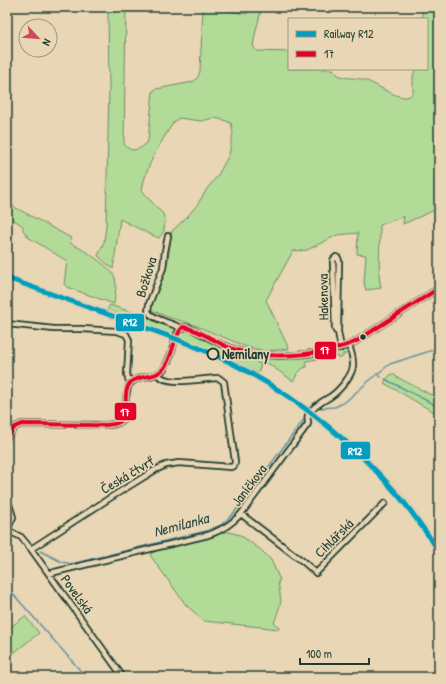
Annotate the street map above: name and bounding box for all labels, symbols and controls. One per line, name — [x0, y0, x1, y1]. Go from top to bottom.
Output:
north arrow — [18, 18, 58, 58]
legend — [288, 18, 428, 70]
text: Railway R12 — [324, 25, 374, 42]
text: N — [39, 37, 55, 48]
text: 17 — [324, 45, 334, 62]
street label: Božkova — [130, 254, 161, 299]
street label: Hakenova — [313, 273, 332, 320]
line badge: R12 — [115, 313, 145, 332]
text: R12 — [123, 315, 138, 329]
unlabelled marker — [358, 332, 368, 342]
line badge: 17 — [314, 341, 337, 360]
text: 17 — [320, 343, 330, 357]
place label: Nemilany — [222, 344, 269, 365]
marker: Nemilany — [206, 347, 220, 361]
line badge: 17 — [114, 402, 137, 421]
text: 17 — [120, 405, 130, 419]
line badge: R12 — [340, 441, 371, 460]
text: R12 — [348, 444, 363, 458]
street label: Česká čtvrť — [96, 451, 158, 498]
street label: Janíčkova — [227, 459, 271, 510]
water label: Nemilanka — [151, 507, 213, 542]
street label: Cihlářská — [310, 514, 358, 561]
street label: Povelská — [57, 570, 98, 617]
scale bar — [300, 640, 369, 666]
text: 100 m — [306, 645, 332, 662]

